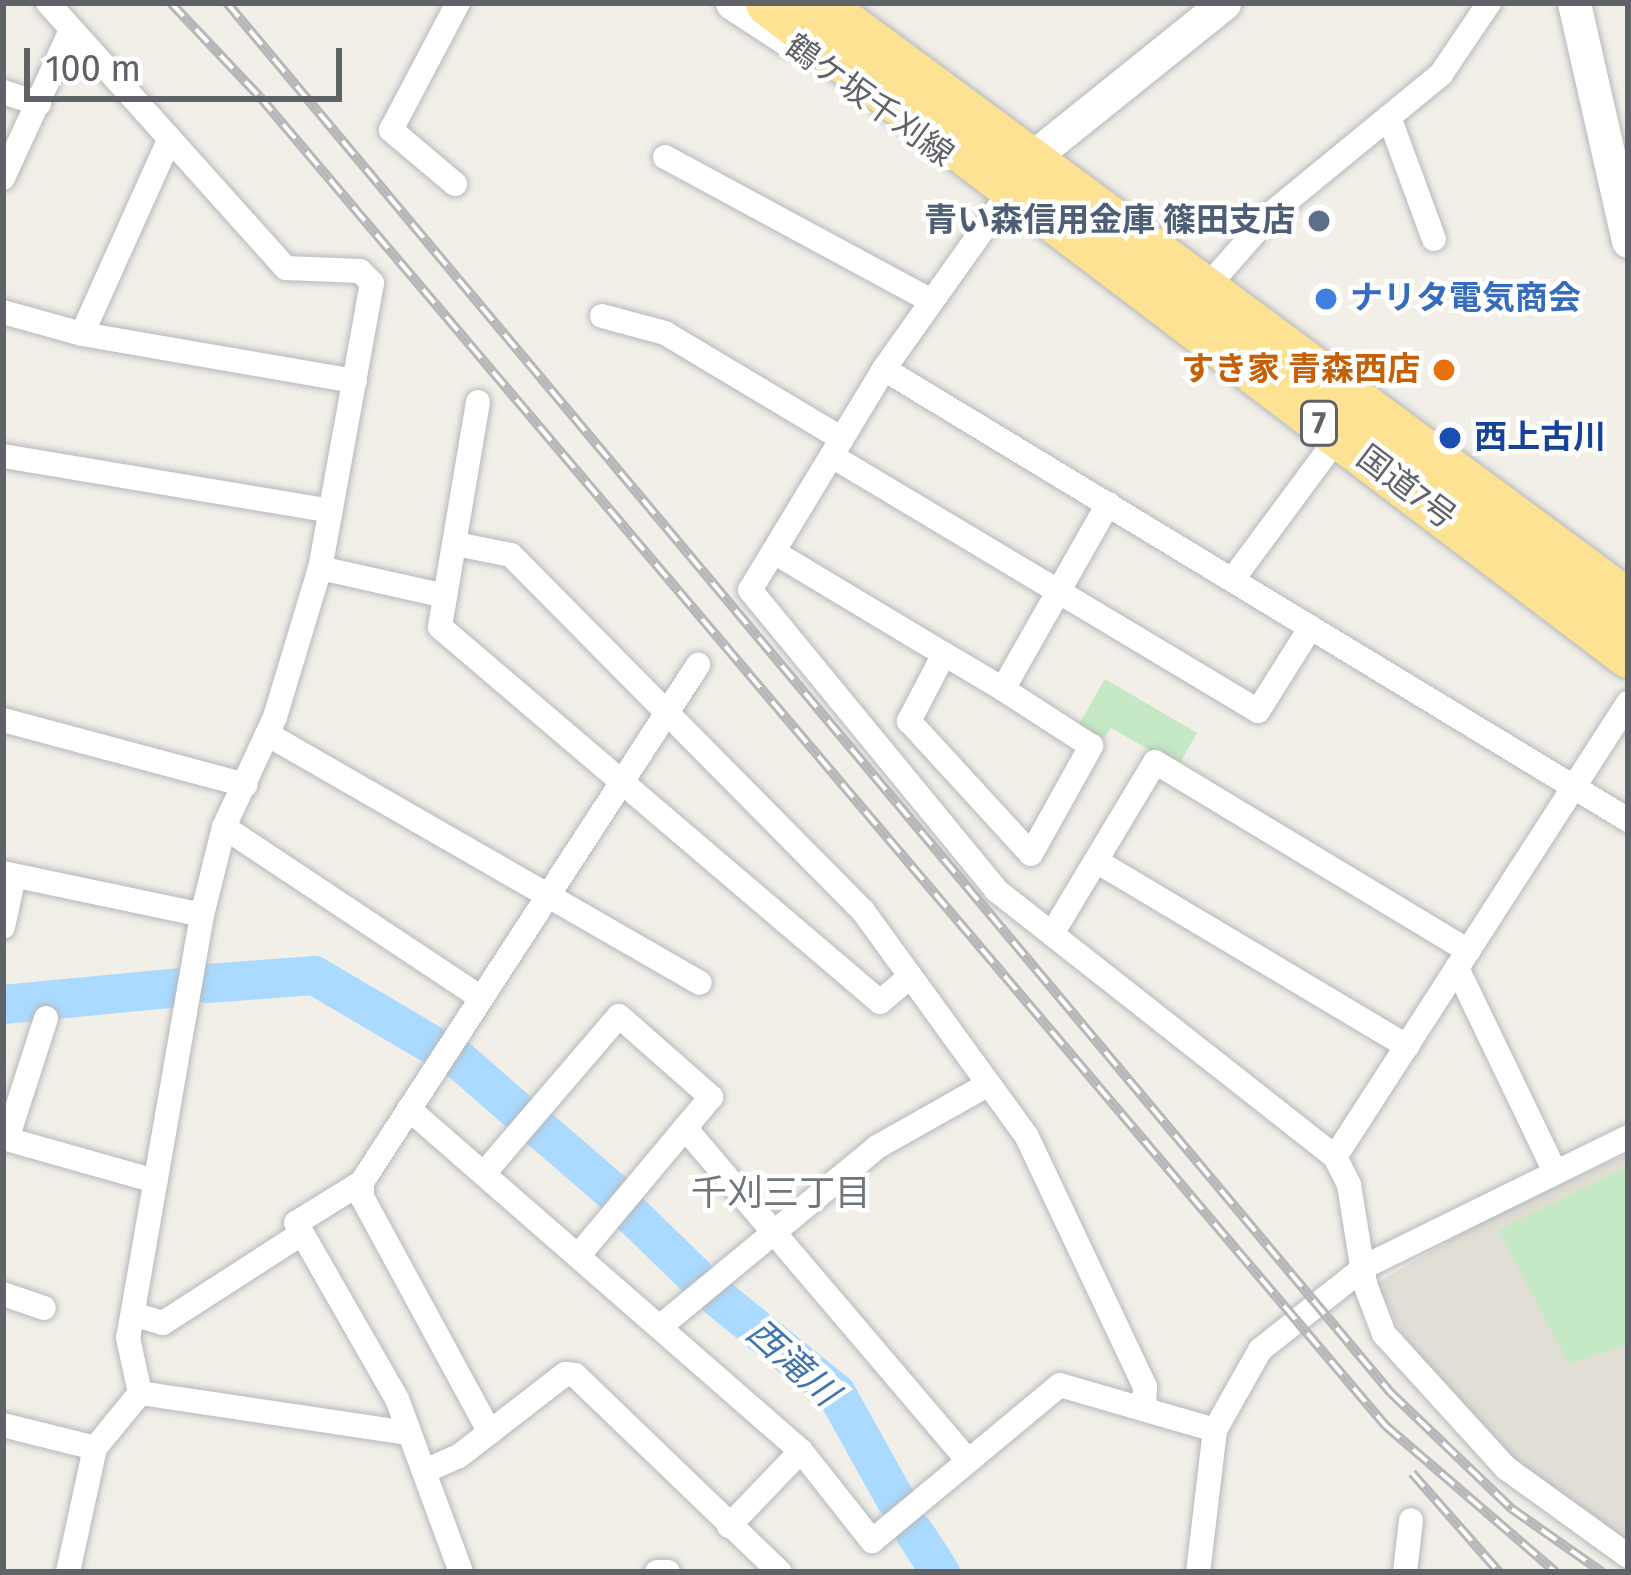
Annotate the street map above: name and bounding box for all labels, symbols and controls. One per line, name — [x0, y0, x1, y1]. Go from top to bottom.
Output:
scale bar — [30, 24, 348, 98]
street label: 鶴ケ坂千刈線 — [777, 27, 961, 175]
text: 100 m — [45, 47, 141, 91]
place label: 青い森信用金庫 篠田支店 — [924, 201, 1295, 241]
marker: 青い森信用金庫 篠田支店 — [1306, 208, 1332, 234]
place label: ナリタ電気商会 — [1350, 279, 1581, 319]
marker: ナリタ電気商会 — [1313, 286, 1339, 312]
place label: すき家 青森西店 — [1181, 350, 1420, 390]
marker: すき家 青森西店 — [1431, 357, 1457, 383]
road number: 7 — [1298, 399, 1340, 447]
place label: 西上古川 — [1474, 418, 1606, 458]
marker: 西上古川 — [1437, 425, 1463, 451]
street label: 国道7号 — [1349, 438, 1463, 538]
district label: 千刈三丁目 — [691, 1172, 871, 1216]
water label: 西滝川 — [737, 1311, 847, 1415]

